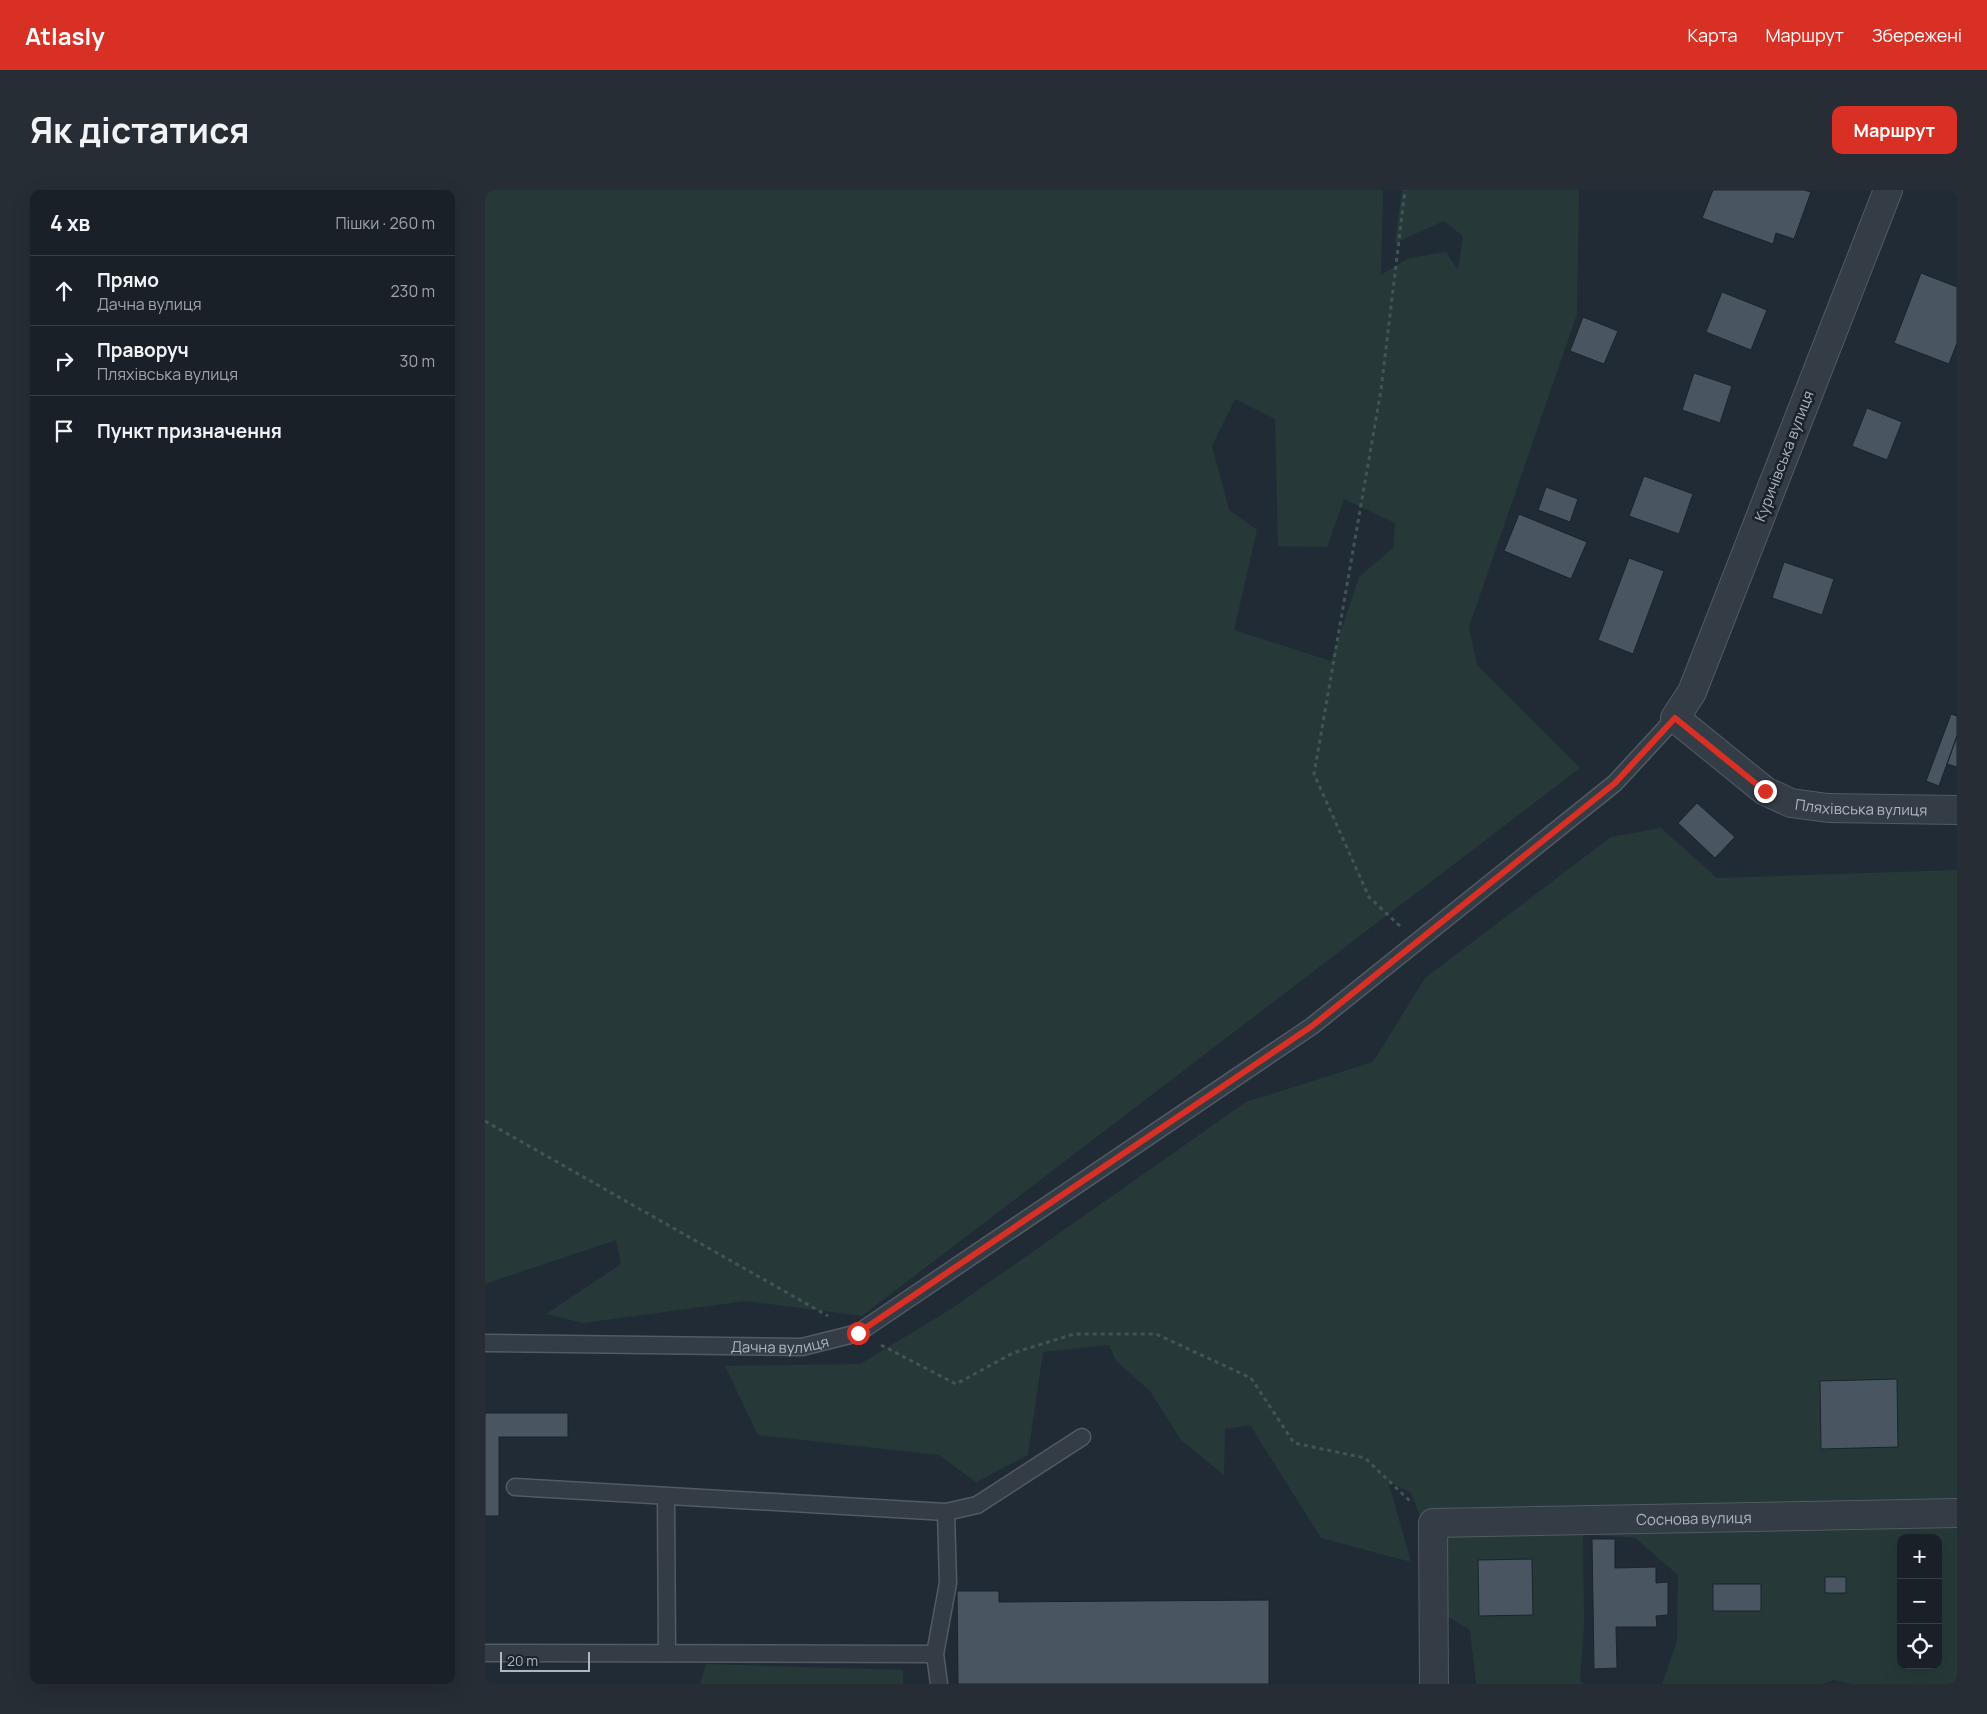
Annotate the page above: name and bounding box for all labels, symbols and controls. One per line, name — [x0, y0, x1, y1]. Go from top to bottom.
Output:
text: Atlasly — [25, 19, 105, 52]
text: Карта — [1687, 23, 1737, 47]
text: Маршрут — [1765, 23, 1844, 47]
text: Збережені — [1872, 23, 1962, 47]
text: Як дістатися — [30, 106, 249, 154]
button: Маршрут — [1832, 106, 1957, 154]
text: 4 хв — [50, 209, 90, 237]
text: Пішки · 260 m — [335, 212, 435, 234]
text: Прямо — [97, 267, 159, 293]
icon: ahead — [50, 277, 78, 305]
text: 230 m — [391, 280, 435, 302]
text: Дачна вулиця — [97, 293, 202, 315]
text: Праворуч — [97, 337, 189, 363]
icon: right — [50, 347, 78, 375]
text: 30 m — [400, 350, 435, 372]
text: Пляхівська вулиця — [97, 363, 238, 385]
street label: Куричівська вулиця — [1749, 387, 1819, 525]
icon: arrive — [50, 417, 78, 445]
text: Пункт призначення — [97, 418, 282, 444]
route end — [1754, 780, 1777, 803]
street label: Пляхівська вулиця — [1794, 793, 1927, 820]
route start — [847, 1322, 870, 1345]
street label: Дачна вулиця — [731, 1330, 831, 1358]
street label: Соснова вулиця — [1636, 1506, 1752, 1530]
map controls — [1897, 1534, 1942, 1669]
button: + — [1897, 1534, 1942, 1579]
button: − — [1897, 1579, 1942, 1624]
button: locate — [1897, 1624, 1942, 1669]
scale bar — [500, 1649, 590, 1672]
text: 20 m — [507, 1651, 538, 1670]

